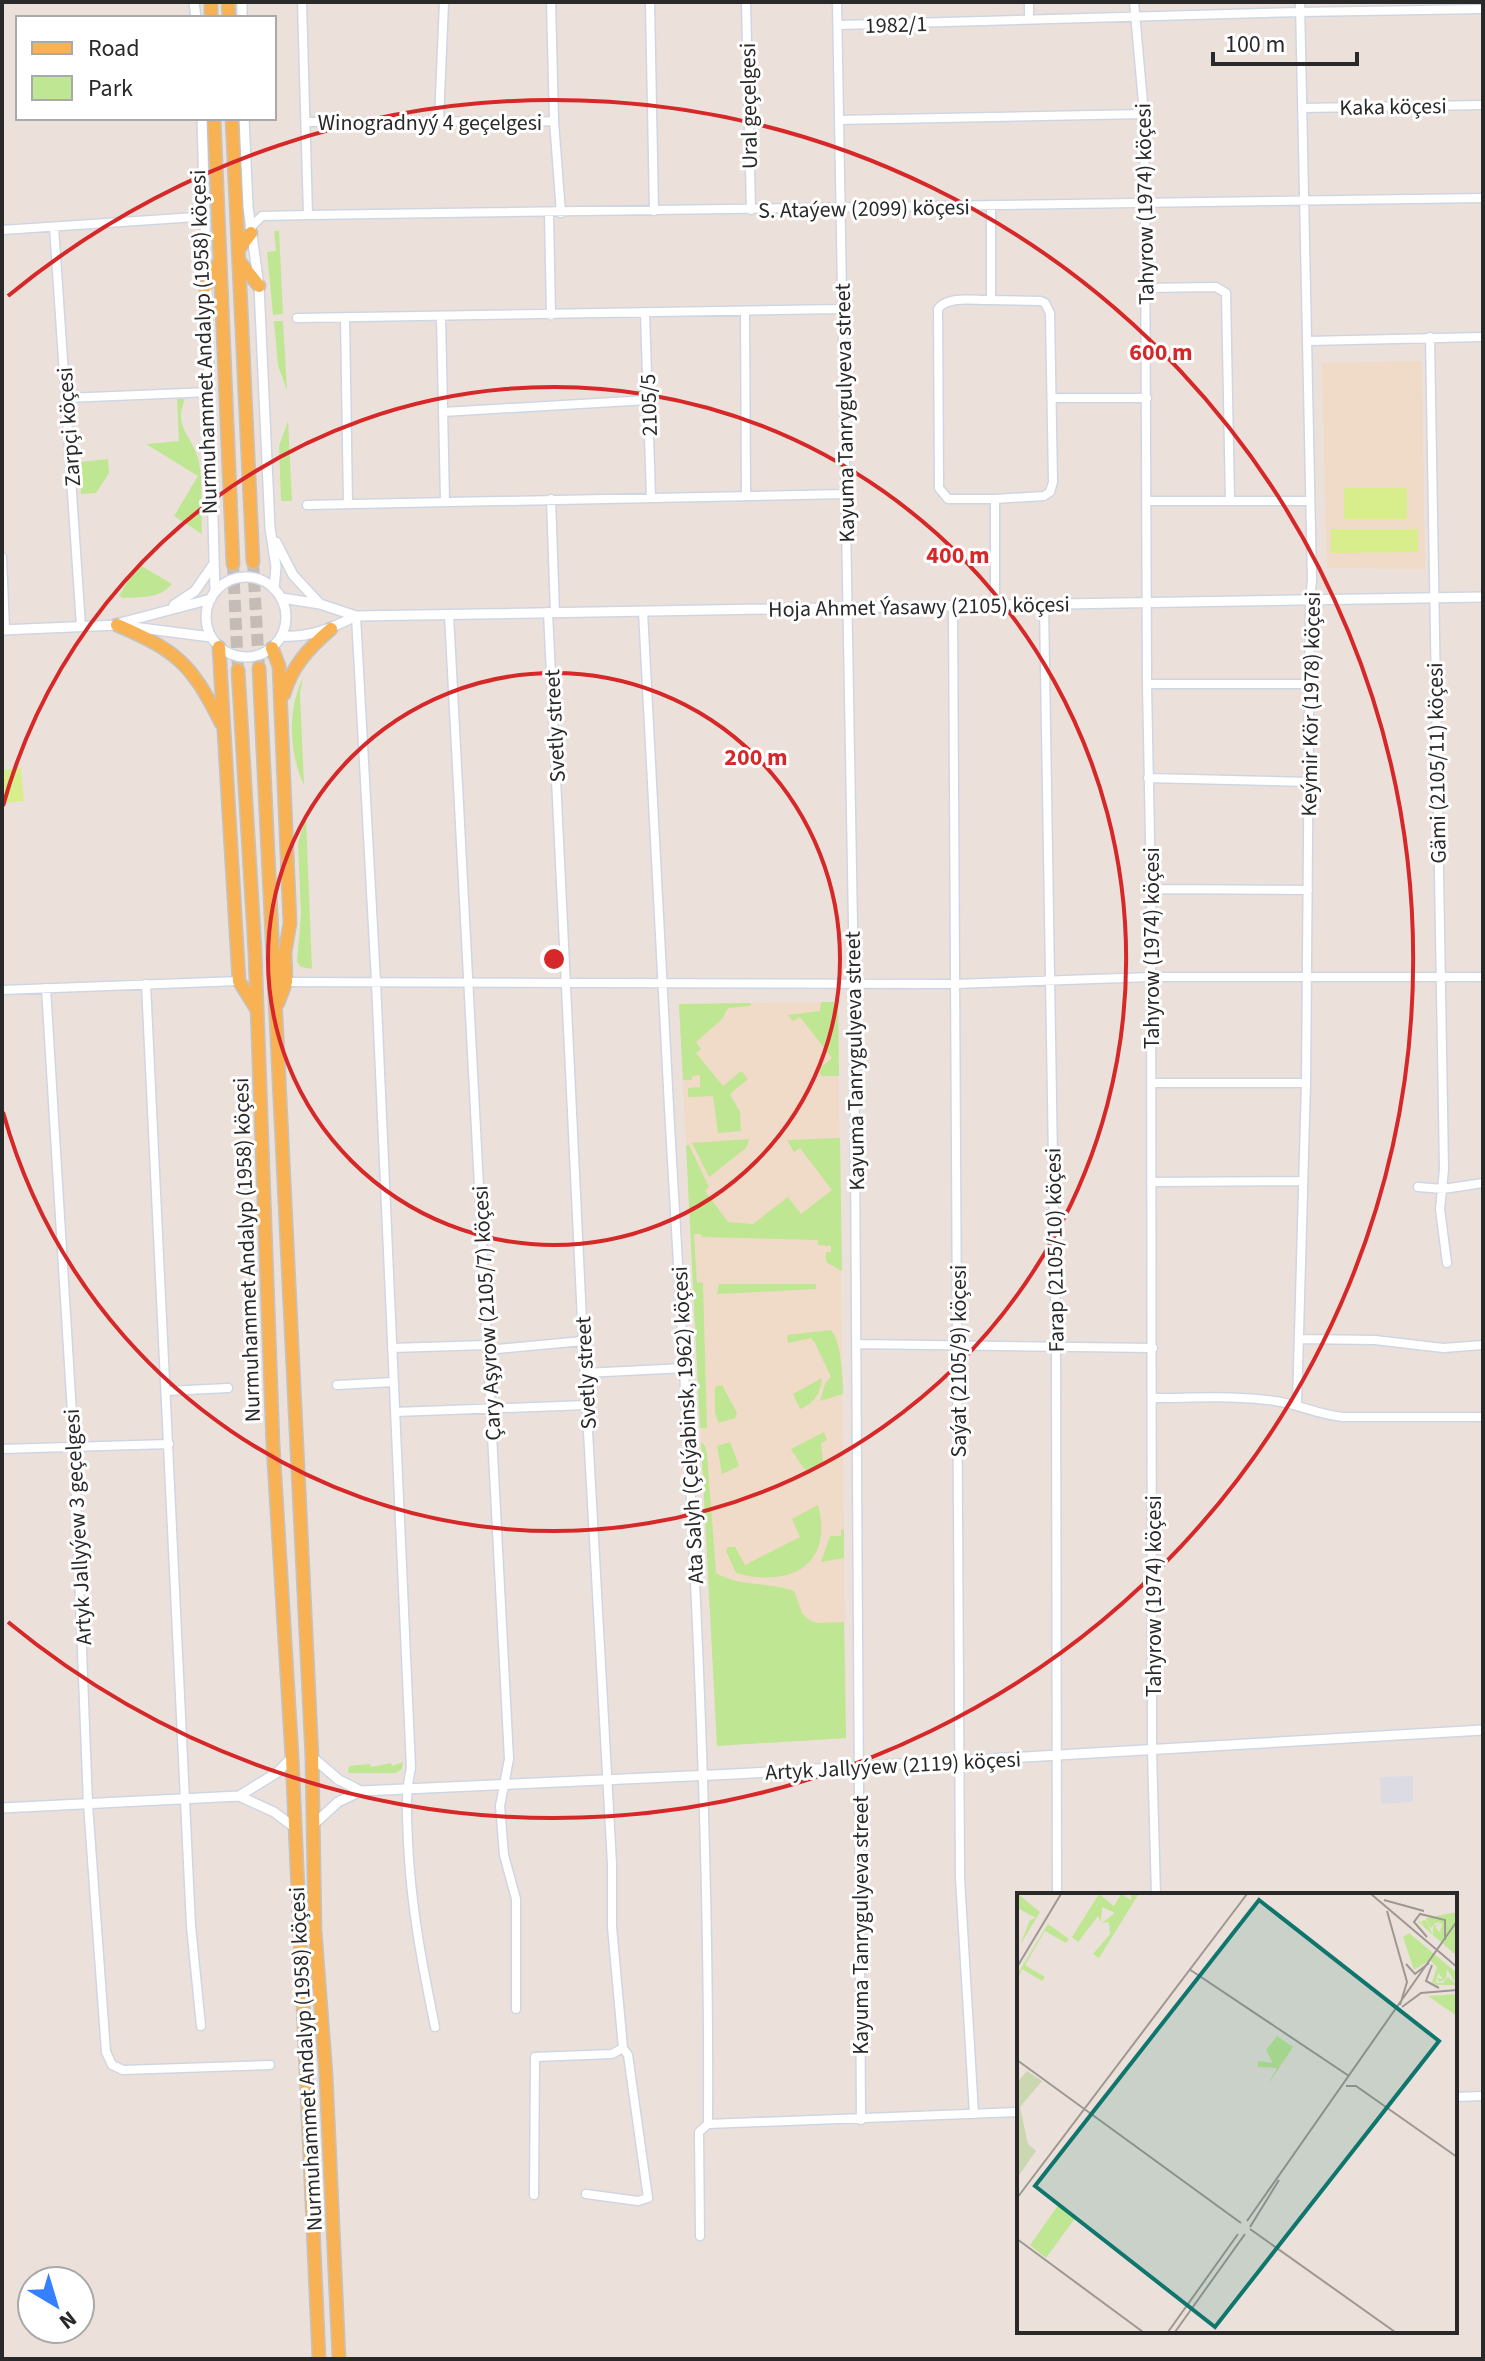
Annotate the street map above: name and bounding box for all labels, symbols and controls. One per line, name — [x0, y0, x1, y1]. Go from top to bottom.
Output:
street label: 1982/1 — [864, 8, 928, 42]
legend — [16, 16, 276, 120]
scale bar — [1213, 16, 1357, 66]
text: 100 m — [1225, 27, 1285, 62]
text: Road — [88, 31, 140, 66]
street label: Ural geçelgesi — [732, 42, 766, 170]
text: Park — [88, 71, 133, 106]
street label: Kaka köçesi — [1339, 90, 1447, 124]
street label: Tahyrow (1974) köçesi — [1127, 103, 1163, 305]
street label: Winogradnyý 4 geçelgesi — [318, 107, 542, 139]
street label: Nurmuhammet Andalyp (1958) köçesi — [182, 169, 226, 515]
street label: S. Ataýew (2099) köçesi — [758, 191, 970, 227]
street label: Kayuma Tanrygulyeva street — [827, 282, 863, 543]
text: 600 m — [1129, 335, 1193, 370]
street label: Zarpçi köçesi — [49, 366, 89, 488]
street label: 2105/5 — [632, 373, 666, 437]
text: 400 m — [926, 538, 990, 573]
street label: Hoja Ahmet Ýasawy (2105) köçesi — [768, 588, 1070, 626]
street label: Keýmir Kör (1978) köçesi — [1293, 591, 1329, 817]
street label: Gämi (2105/11) köçesi — [1419, 662, 1455, 864]
street label: Svetly street — [536, 668, 574, 783]
text: 200 m — [724, 740, 788, 775]
street label: Tahyrow (1974) köçesi — [1136, 847, 1168, 1049]
street label: Kayuma Tanrygulyeva street — [837, 930, 873, 1191]
centre of rings — [540, 945, 568, 973]
street label: Nurmuhammet Andalyp (1958) köçesi — [225, 1077, 269, 1423]
street label: Farap (2105/10) köçesi — [1037, 1147, 1073, 1353]
street label: Çary Aşyrow (2105/7) köçesi — [464, 1185, 510, 1441]
street label: Ata Salyh (Çelýabinsk, 1962) köçesi — [664, 1265, 712, 1585]
street label: Saýat (2105/9) köçesi — [943, 1265, 975, 1457]
street label: Svetly street — [567, 1315, 605, 1430]
street label: Artyk Jallyýew 3 geçelgesi — [56, 1408, 100, 1646]
street label: Tahyrow (1974) köçesi — [1138, 1495, 1170, 1697]
street label: Artyk Jallyýew (2119) köçesi — [764, 1743, 1022, 1789]
street label: Kayuma Tanrygulyeva street — [845, 1795, 877, 2055]
street label: Nurmuhammet Andalyp (1958) köçesi — [281, 1886, 331, 2232]
inset map — [1017, 1893, 1457, 2333]
north arrow — [16, 2265, 96, 2345]
text: N — [52, 2303, 83, 2337]

